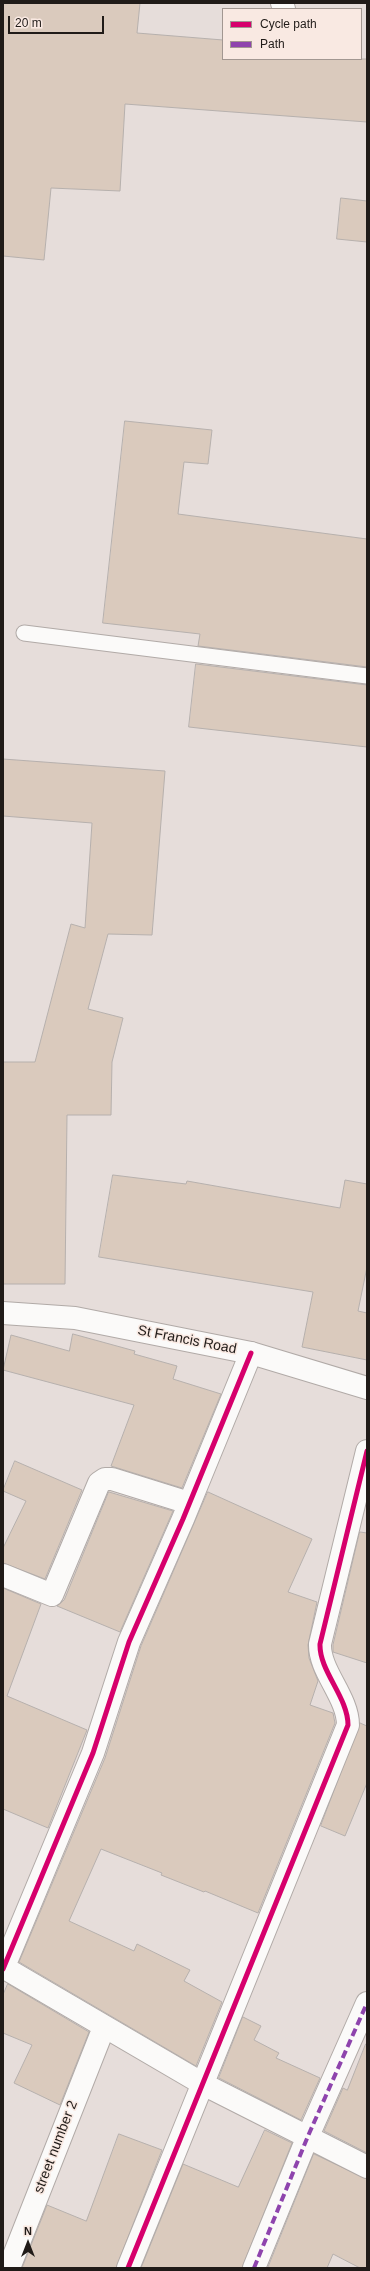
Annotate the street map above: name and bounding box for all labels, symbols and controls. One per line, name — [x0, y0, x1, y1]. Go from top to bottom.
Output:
scale bar — [10, 8, 106, 34]
legend — [222, 8, 362, 60]
text: 20 m — [15, 16, 42, 30]
text: Cycle path — [260, 17, 317, 31]
text: Path — [260, 37, 285, 51]
street label: St Francis Road — [136, 1322, 238, 1358]
street label: street number 2 — [31, 2098, 81, 2196]
north arrow — [8, 2223, 48, 2263]
text: N — [24, 2225, 32, 2237]

